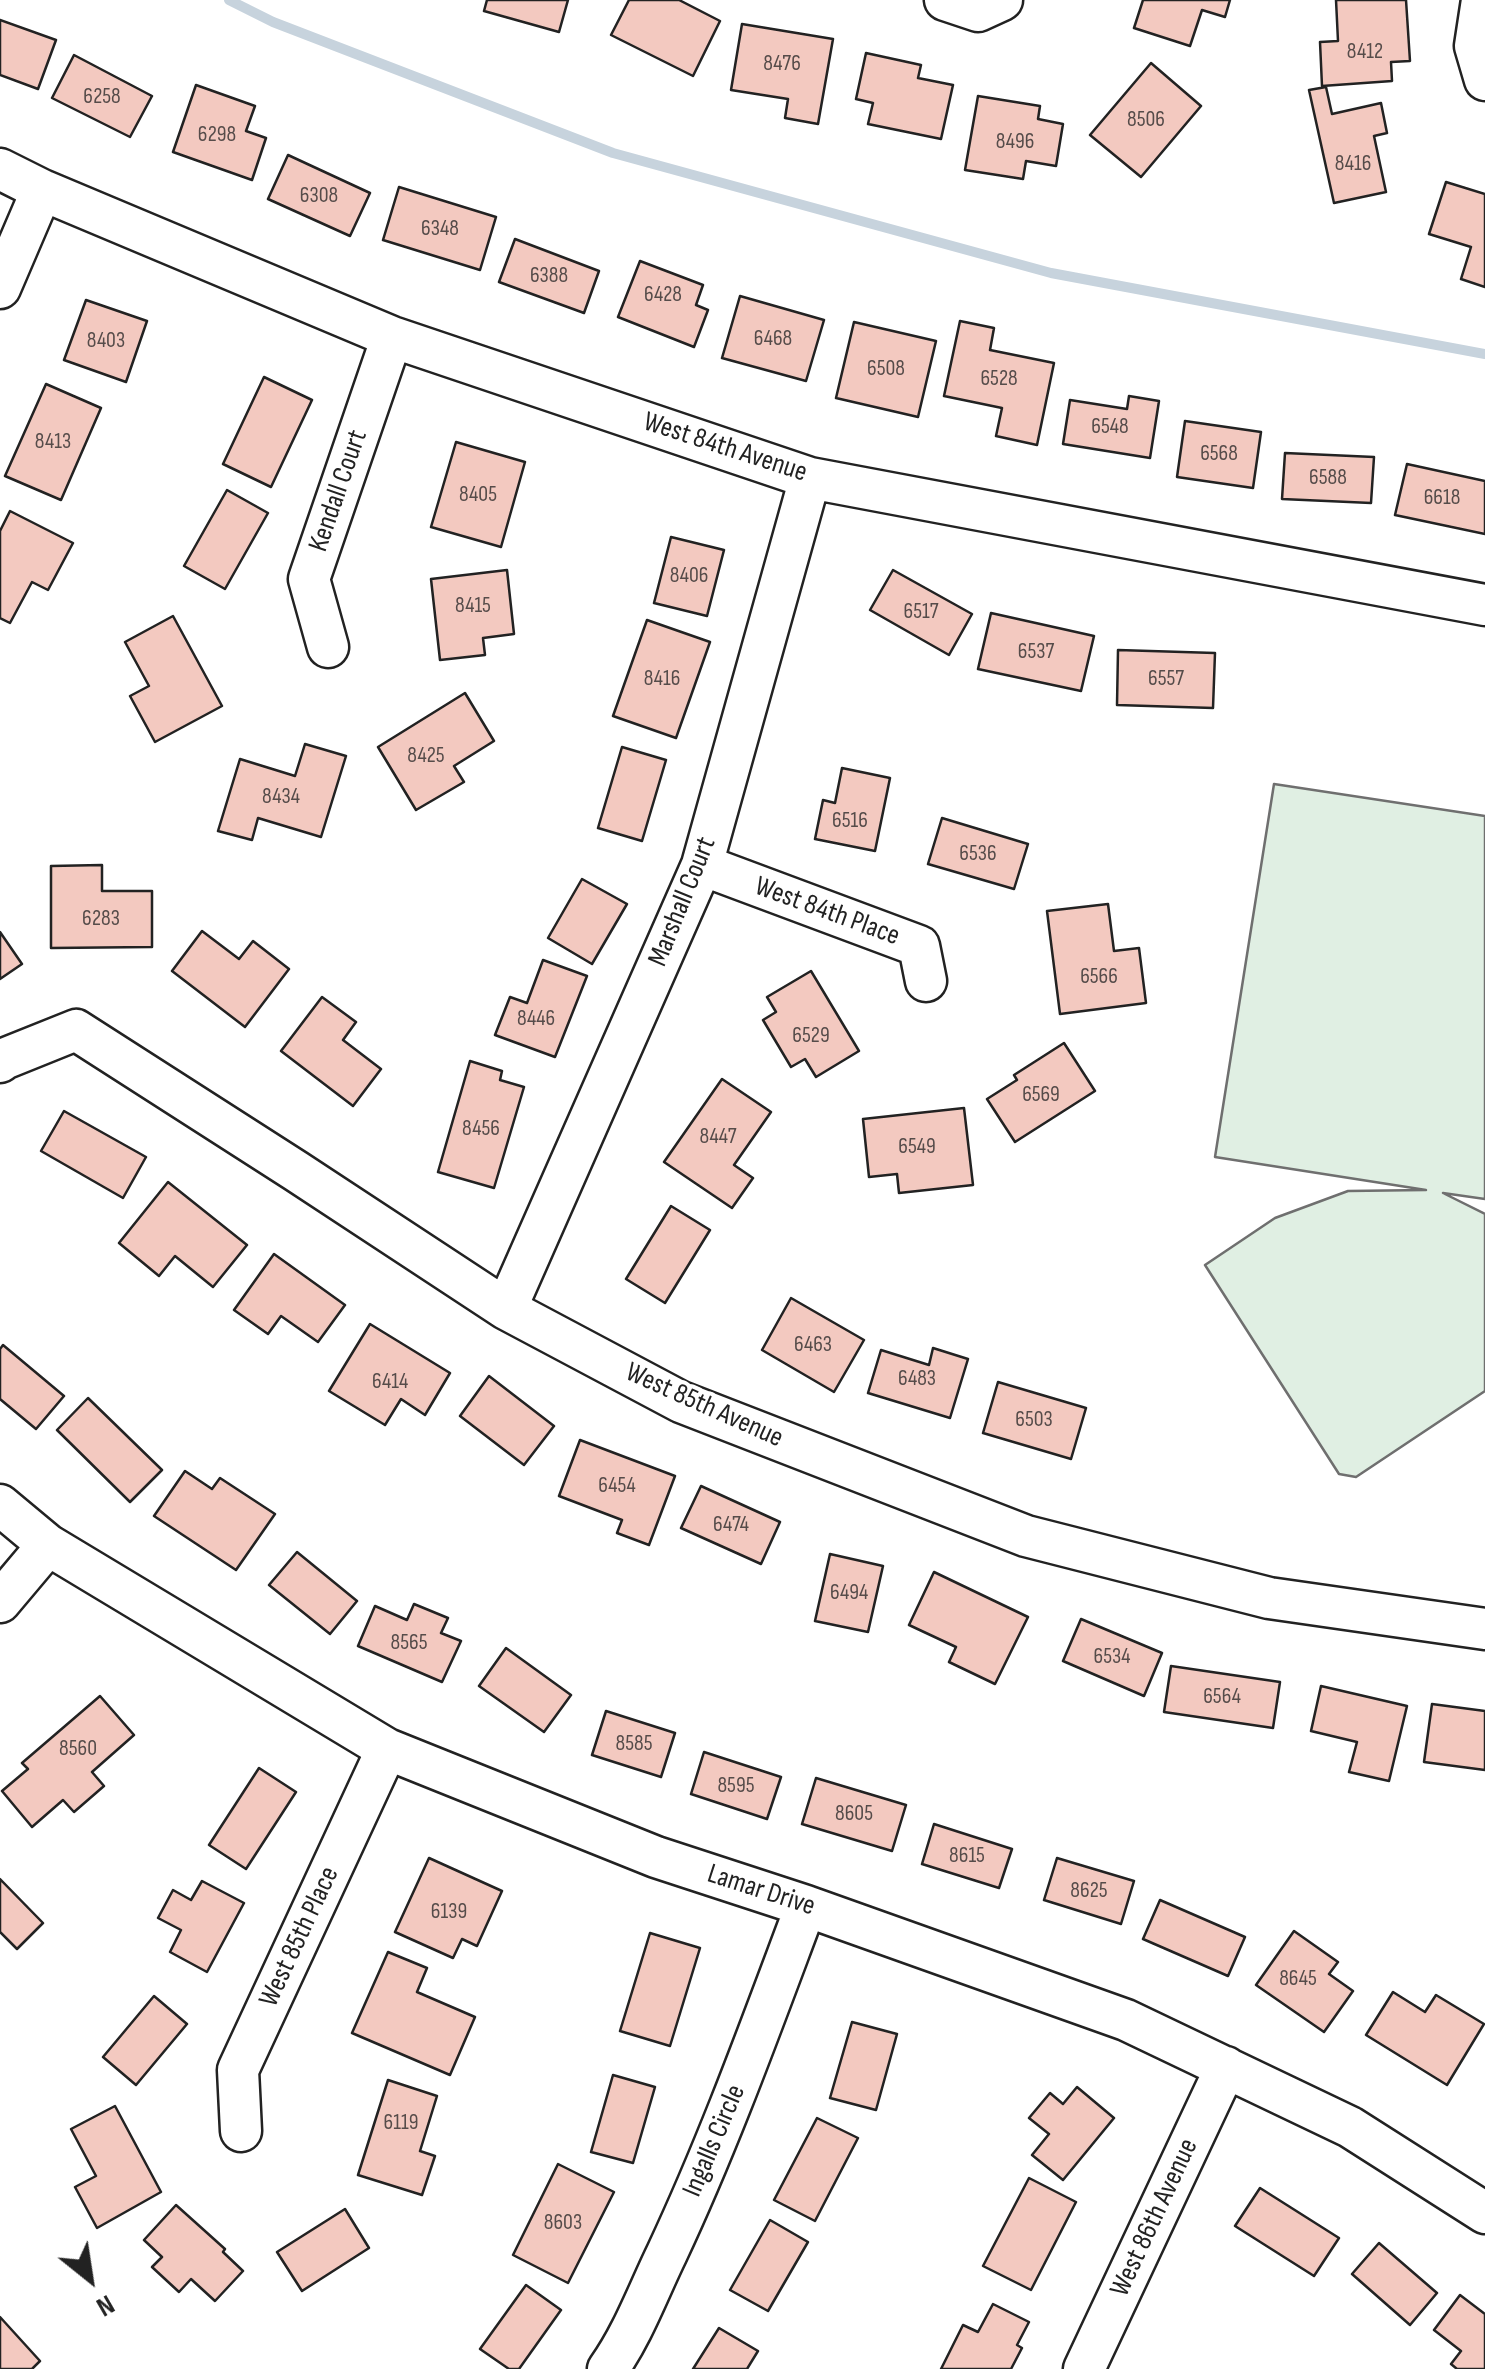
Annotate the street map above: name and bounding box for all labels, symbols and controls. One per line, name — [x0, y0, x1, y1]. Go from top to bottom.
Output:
house number: 8412 — [1347, 39, 1383, 65]
house number: 8476 — [763, 51, 801, 77]
house number: 6258 — [83, 84, 121, 110]
house number: 8506 — [1127, 107, 1165, 133]
house number: 6298 — [198, 122, 236, 148]
house number: 8496 — [996, 129, 1034, 155]
house number: 8416 — [1335, 151, 1371, 177]
house number: 6308 — [300, 183, 338, 209]
house number: 6348 — [421, 216, 459, 242]
house number: 6388 — [530, 263, 568, 289]
house number: 6428 — [644, 282, 682, 308]
house number: 6468 — [754, 326, 792, 352]
house number: 8403 — [87, 328, 125, 354]
house number: 6508 — [867, 356, 905, 382]
house number: 6528 — [980, 366, 1018, 392]
street label: West 84th Avenue — [639, 406, 811, 490]
house number: 6548 — [1091, 414, 1129, 440]
street label: Kendall Court — [303, 426, 375, 556]
house number: 8413 — [35, 429, 71, 455]
house number: 6568 — [1200, 441, 1238, 467]
house number: 6588 — [1309, 465, 1347, 491]
house number: 8405 — [459, 482, 497, 508]
house number: 6618 — [1424, 485, 1460, 511]
house number: 8406 — [670, 563, 708, 589]
house number: 8415 — [455, 593, 491, 619]
house number: 6517 — [904, 599, 938, 625]
house number: 6537 — [1018, 639, 1054, 665]
house number: 8416 — [644, 666, 680, 692]
house number: 6557 — [1148, 666, 1184, 692]
house number: 8425 — [407, 743, 445, 769]
house number: 8434 — [262, 784, 300, 810]
house number: 6516 — [832, 808, 868, 834]
street label: Marshall Court — [642, 833, 724, 971]
house number: 6536 — [959, 841, 997, 867]
street label: West 84th Place — [750, 870, 904, 954]
house number: 6283 — [82, 906, 120, 932]
house number: 6566 — [1080, 964, 1118, 990]
house number: 8446 — [517, 1006, 555, 1032]
house number: 6529 — [792, 1023, 830, 1049]
house number: 6569 — [1022, 1082, 1060, 1108]
house number: 8456 — [462, 1116, 500, 1142]
house number: 8447 — [699, 1124, 737, 1150]
house number: 6549 — [898, 1134, 936, 1160]
house number: 6463 — [794, 1332, 832, 1358]
street label: West 85th Avenue — [620, 1356, 788, 1456]
house number: 6483 — [898, 1366, 936, 1392]
house number: 6414 — [372, 1369, 408, 1395]
house number: 6503 — [1015, 1407, 1053, 1433]
house number: 6454 — [598, 1473, 636, 1499]
house number: 6474 — [713, 1512, 749, 1538]
house number: 6494 — [830, 1580, 868, 1606]
house number: 8565 — [391, 1630, 427, 1656]
house number: 6534 — [1094, 1644, 1130, 1670]
house number: 6564 — [1203, 1684, 1241, 1710]
house number: 8585 — [616, 1731, 652, 1757]
house number: 8560 — [59, 1736, 97, 1762]
house number: 8595 — [717, 1773, 755, 1799]
house number: 8605 — [835, 1801, 873, 1827]
house number: 8615 — [949, 1843, 985, 1869]
street label: Lamar Drive — [703, 1858, 819, 1924]
street label: West 85th Place — [253, 1862, 347, 2012]
house number: 8625 — [1070, 1878, 1108, 1904]
house number: 6139 — [431, 1899, 467, 1925]
house number: 8645 — [1279, 1966, 1317, 1992]
street label: Ingalls Circle — [676, 2080, 754, 2202]
house number: 6119 — [384, 2110, 418, 2136]
street label: West 86th Avenue — [1104, 2134, 1206, 2302]
house number: 8603 — [544, 2210, 582, 2236]
north arrow — [40, 2229, 140, 2329]
text: N — [91, 2287, 120, 2323]

